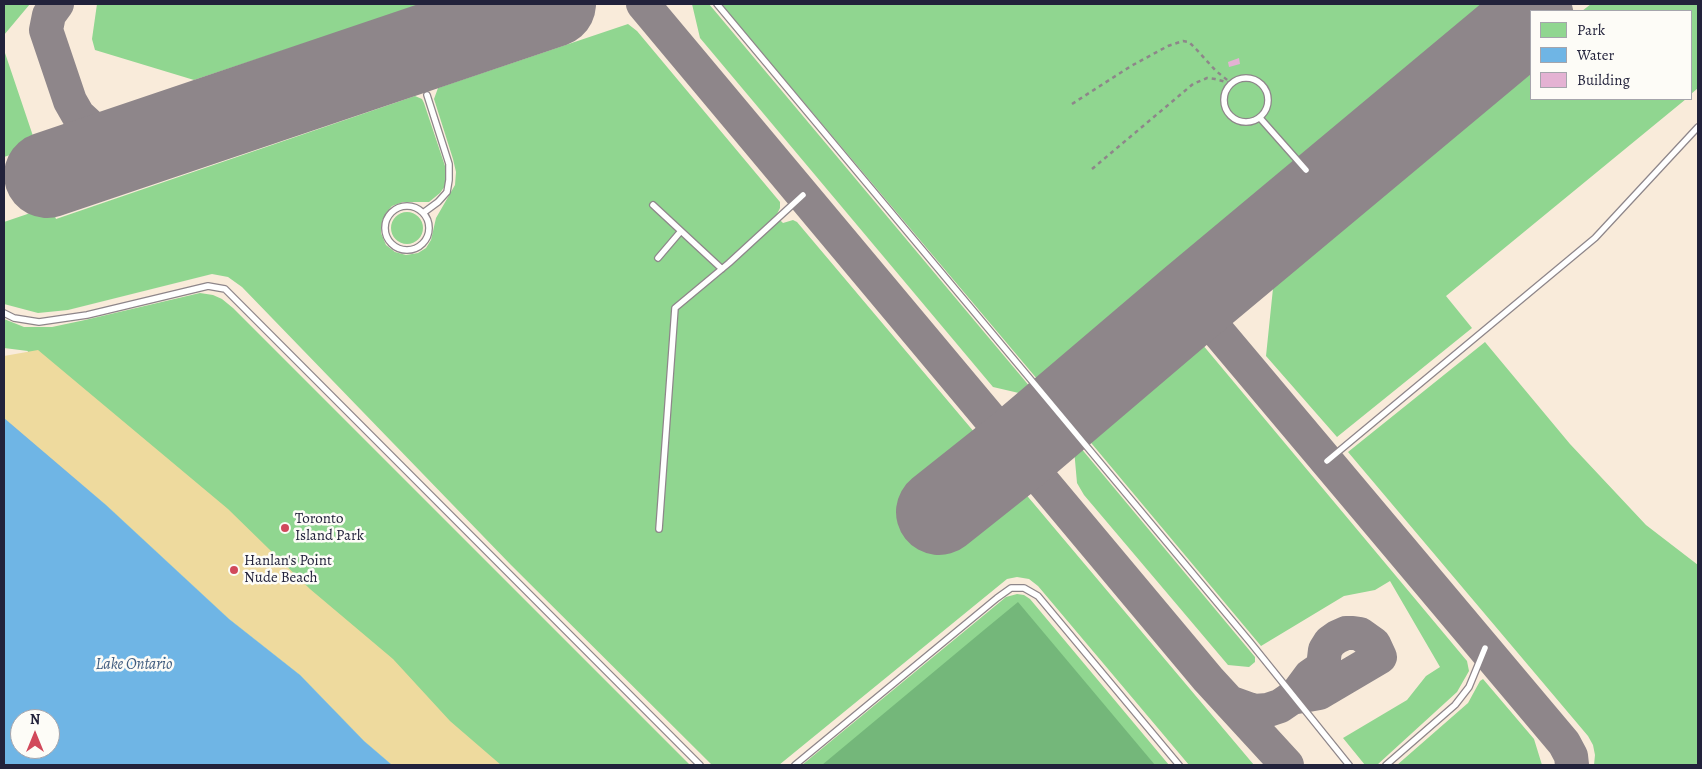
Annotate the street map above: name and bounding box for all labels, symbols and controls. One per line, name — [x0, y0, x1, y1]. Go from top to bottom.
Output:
legend — [1530, 10, 1692, 100]
text: Park — [1577, 20, 1605, 40]
text: Water — [1577, 45, 1614, 65]
text: Building — [1577, 70, 1630, 90]
place label: Toronto Island Park — [295, 510, 364, 545]
marker: Toronto Island Park — [279, 522, 291, 534]
place label: Hanlan's Point Nude Beach — [244, 552, 332, 587]
marker: Hanlan's Point Nude Beach — [228, 564, 240, 576]
water label: Lake Ontario — [95, 655, 173, 675]
north arrow — [10, 709, 60, 759]
text: N — [30, 710, 40, 729]

